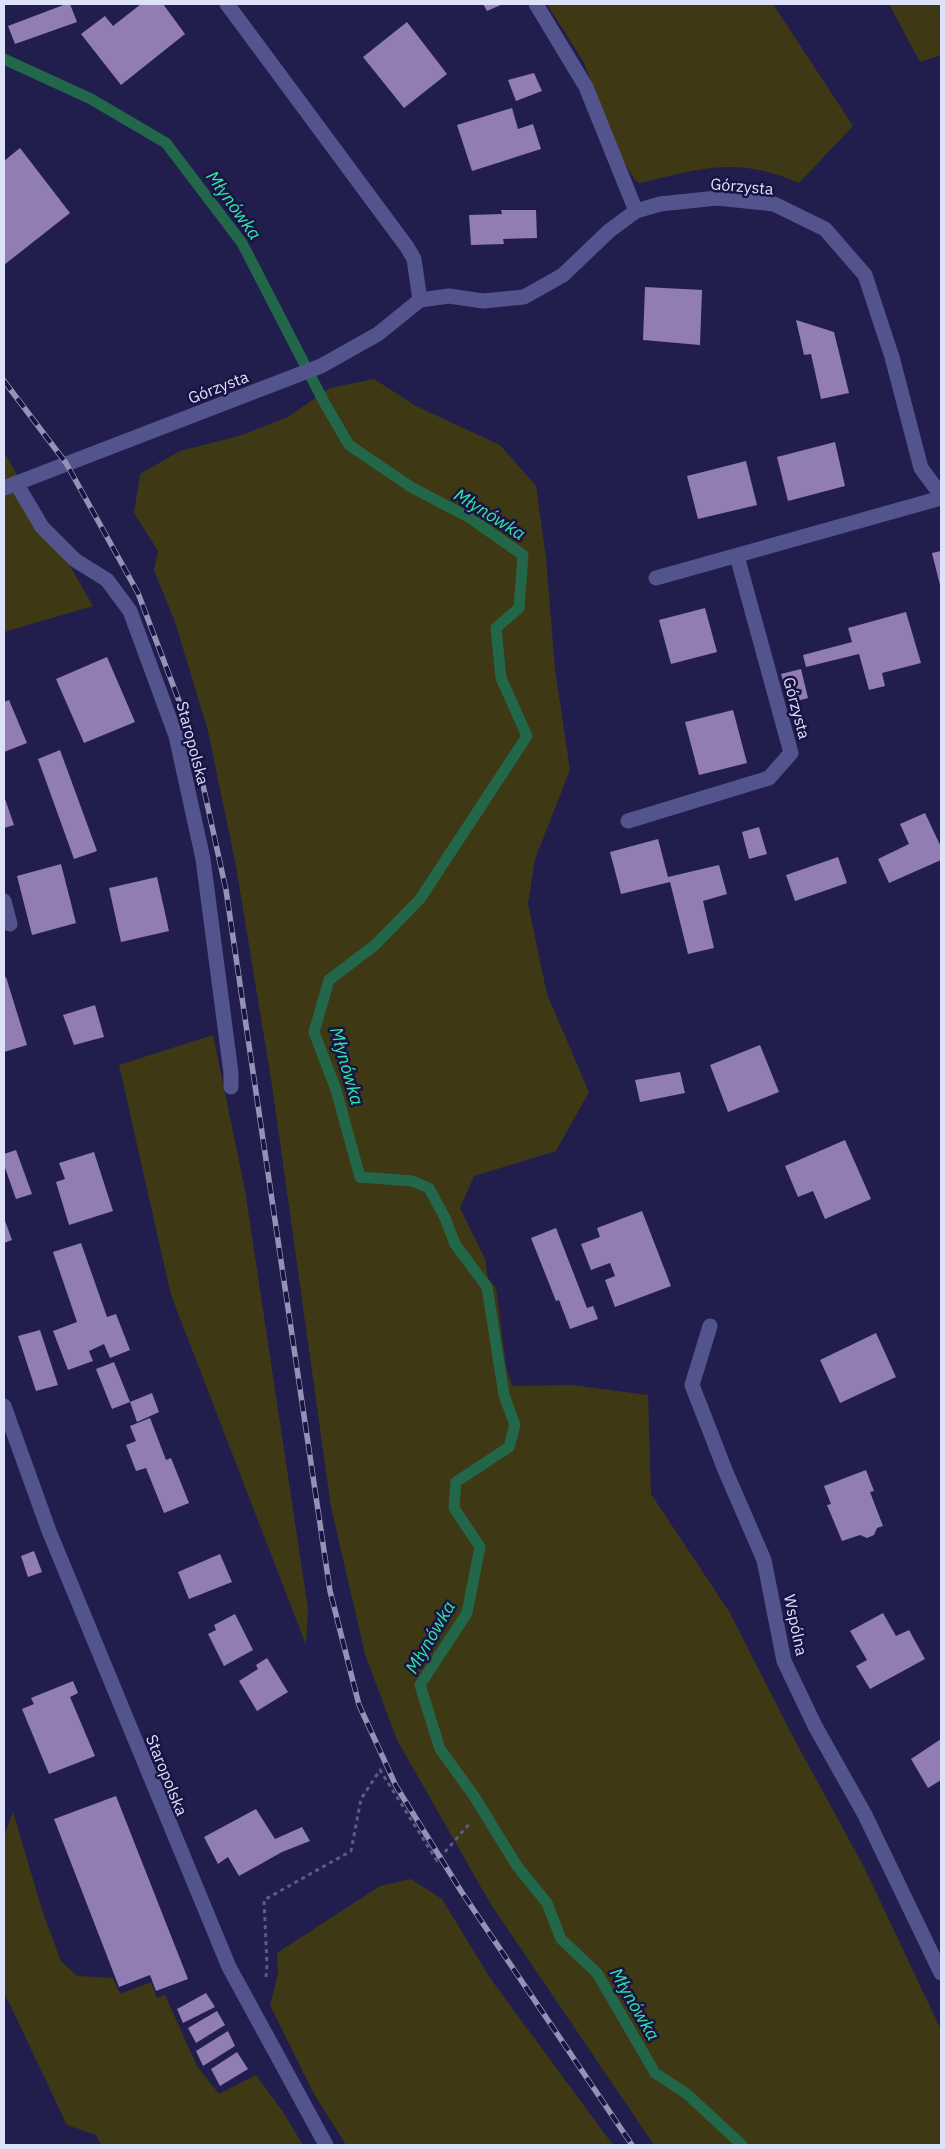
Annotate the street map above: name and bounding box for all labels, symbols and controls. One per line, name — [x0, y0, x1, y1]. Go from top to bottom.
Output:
water label: Młynówka — [201, 166, 267, 244]
street label: Górzysta — [710, 173, 775, 199]
street label: Górzysta — [185, 366, 251, 408]
water label: Młynówka — [450, 483, 530, 545]
street label: Górzysta — [779, 675, 815, 742]
street label: Staropolska — [172, 699, 214, 787]
water label: Młynówka — [325, 1024, 369, 1108]
street label: Wspólna — [780, 1593, 812, 1658]
water label: Młynówka — [400, 1597, 460, 1677]
street label: Staropolska — [142, 1732, 192, 1819]
water label: Młynówka — [605, 1964, 665, 2044]

